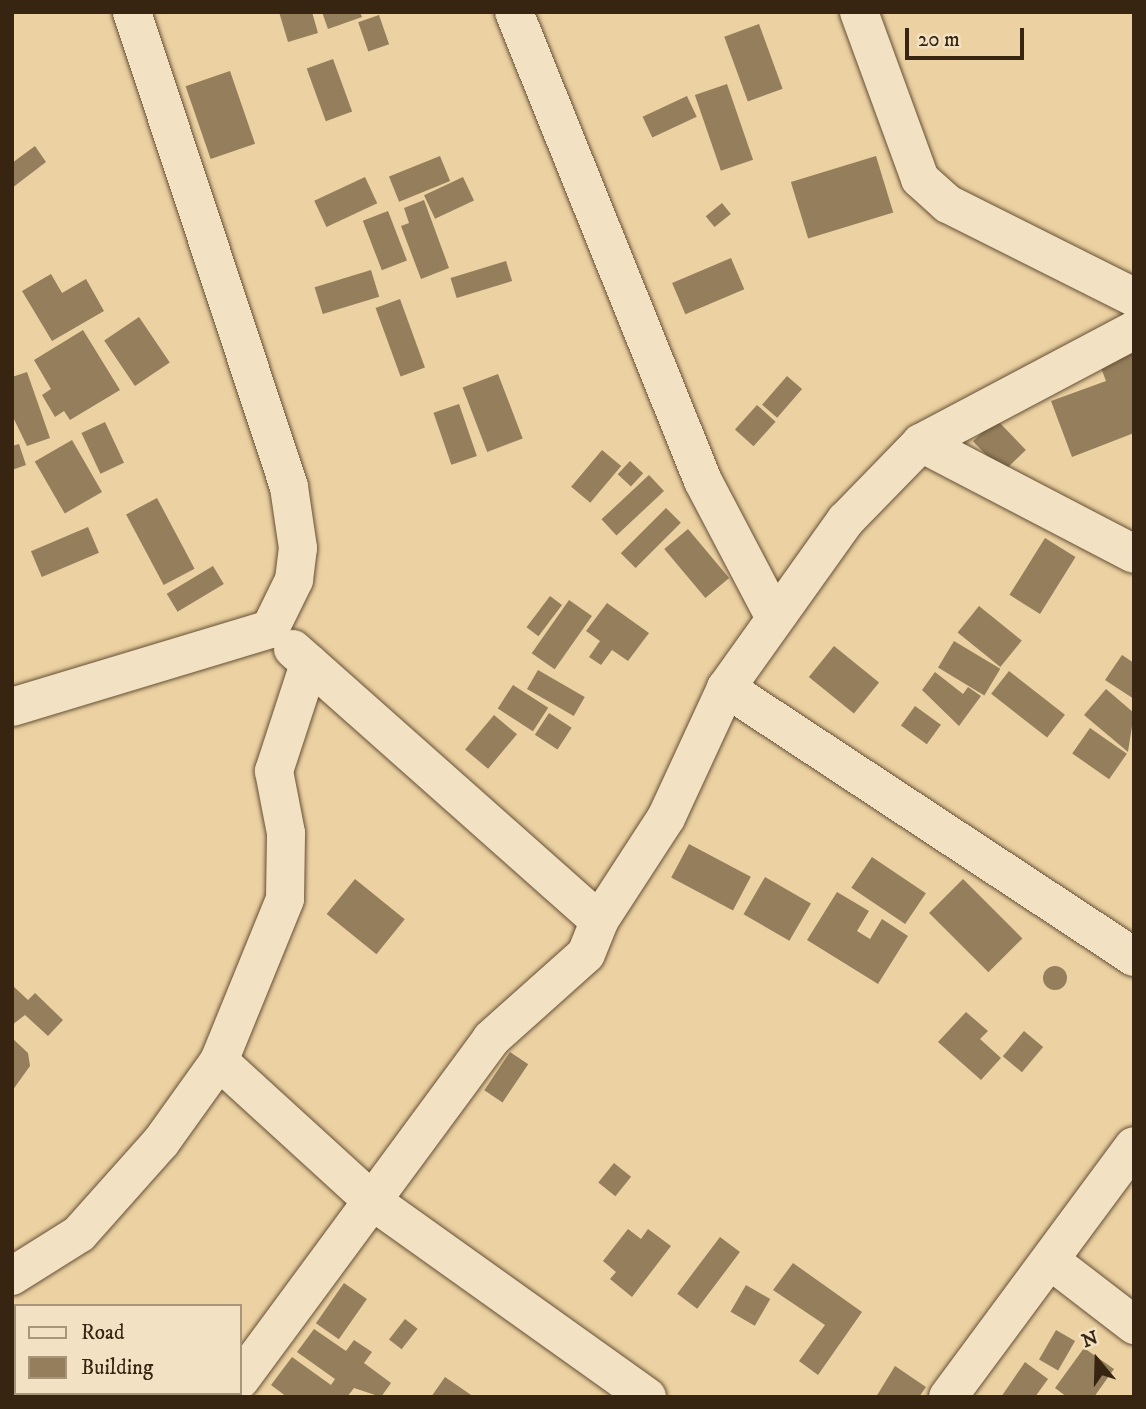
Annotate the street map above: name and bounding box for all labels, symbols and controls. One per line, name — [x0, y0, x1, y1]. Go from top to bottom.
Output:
scale bar — [908, 14, 1027, 58]
text: 20 m — [918, 27, 960, 53]
legend — [14, 1304, 242, 1395]
text: Road — [81, 1320, 125, 1346]
north arrow — [1062, 1325, 1132, 1395]
text: N — [1079, 1326, 1101, 1353]
text: Building — [81, 1355, 153, 1381]

